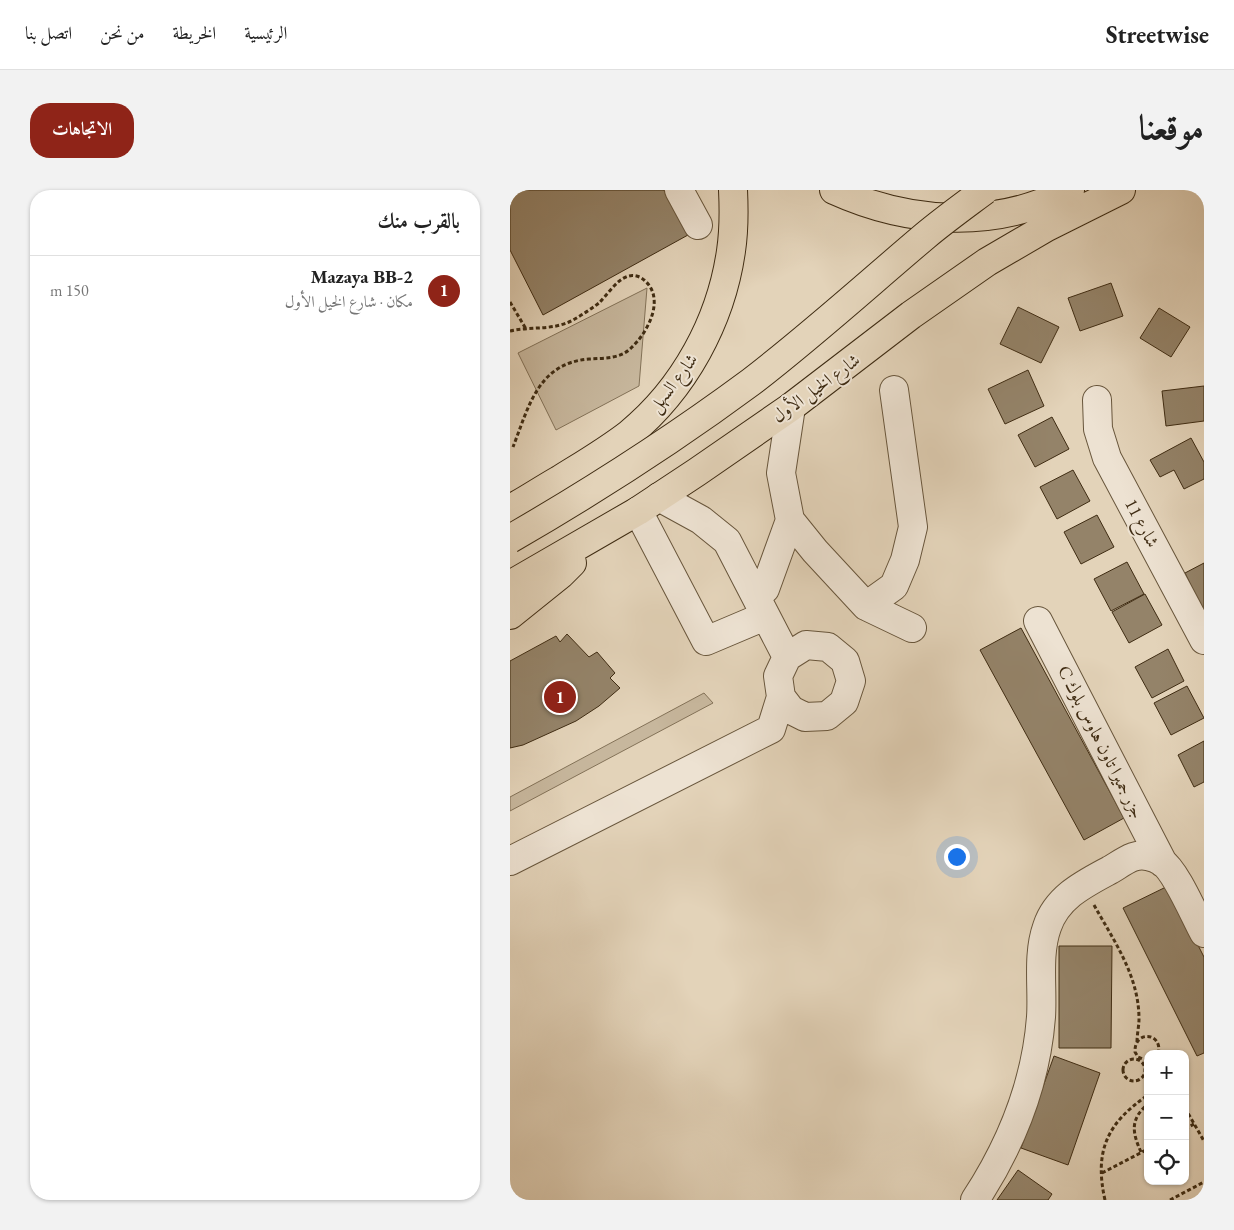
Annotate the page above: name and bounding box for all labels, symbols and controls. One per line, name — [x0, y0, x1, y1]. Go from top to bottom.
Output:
text: Streetwise — [1106, 19, 1209, 50]
text: اتصل بنا — [25, 21, 72, 44]
text: من نحن — [100, 21, 144, 44]
text: الخريطة — [172, 21, 216, 44]
text: الرئيسية — [244, 21, 287, 44]
button: الاتجاهات — [30, 103, 134, 158]
text: موقعنا — [1139, 104, 1204, 149]
text: بالقرب منك — [377, 207, 460, 234]
text: Mazaya BB-2 — [311, 264, 413, 289]
text: 150 m — [50, 280, 89, 301]
text: 1 — [440, 280, 448, 301]
text: مكان · شارع الخيل الأول — [285, 291, 413, 312]
street label: شارع الخيل الأول — [767, 347, 867, 430]
street label: شارع السهل — [643, 348, 706, 419]
street label: شارع 11 — [1117, 494, 1165, 553]
street label: C جزر جميرا تاون هاوس بلوك — [1053, 661, 1150, 822]
pin: 1 — [544, 678, 576, 716]
your location — [944, 844, 970, 870]
map controls — [1144, 1050, 1189, 1185]
button: + — [1144, 1050, 1189, 1095]
button: − — [1144, 1095, 1189, 1140]
button: locate — [1144, 1140, 1189, 1185]

